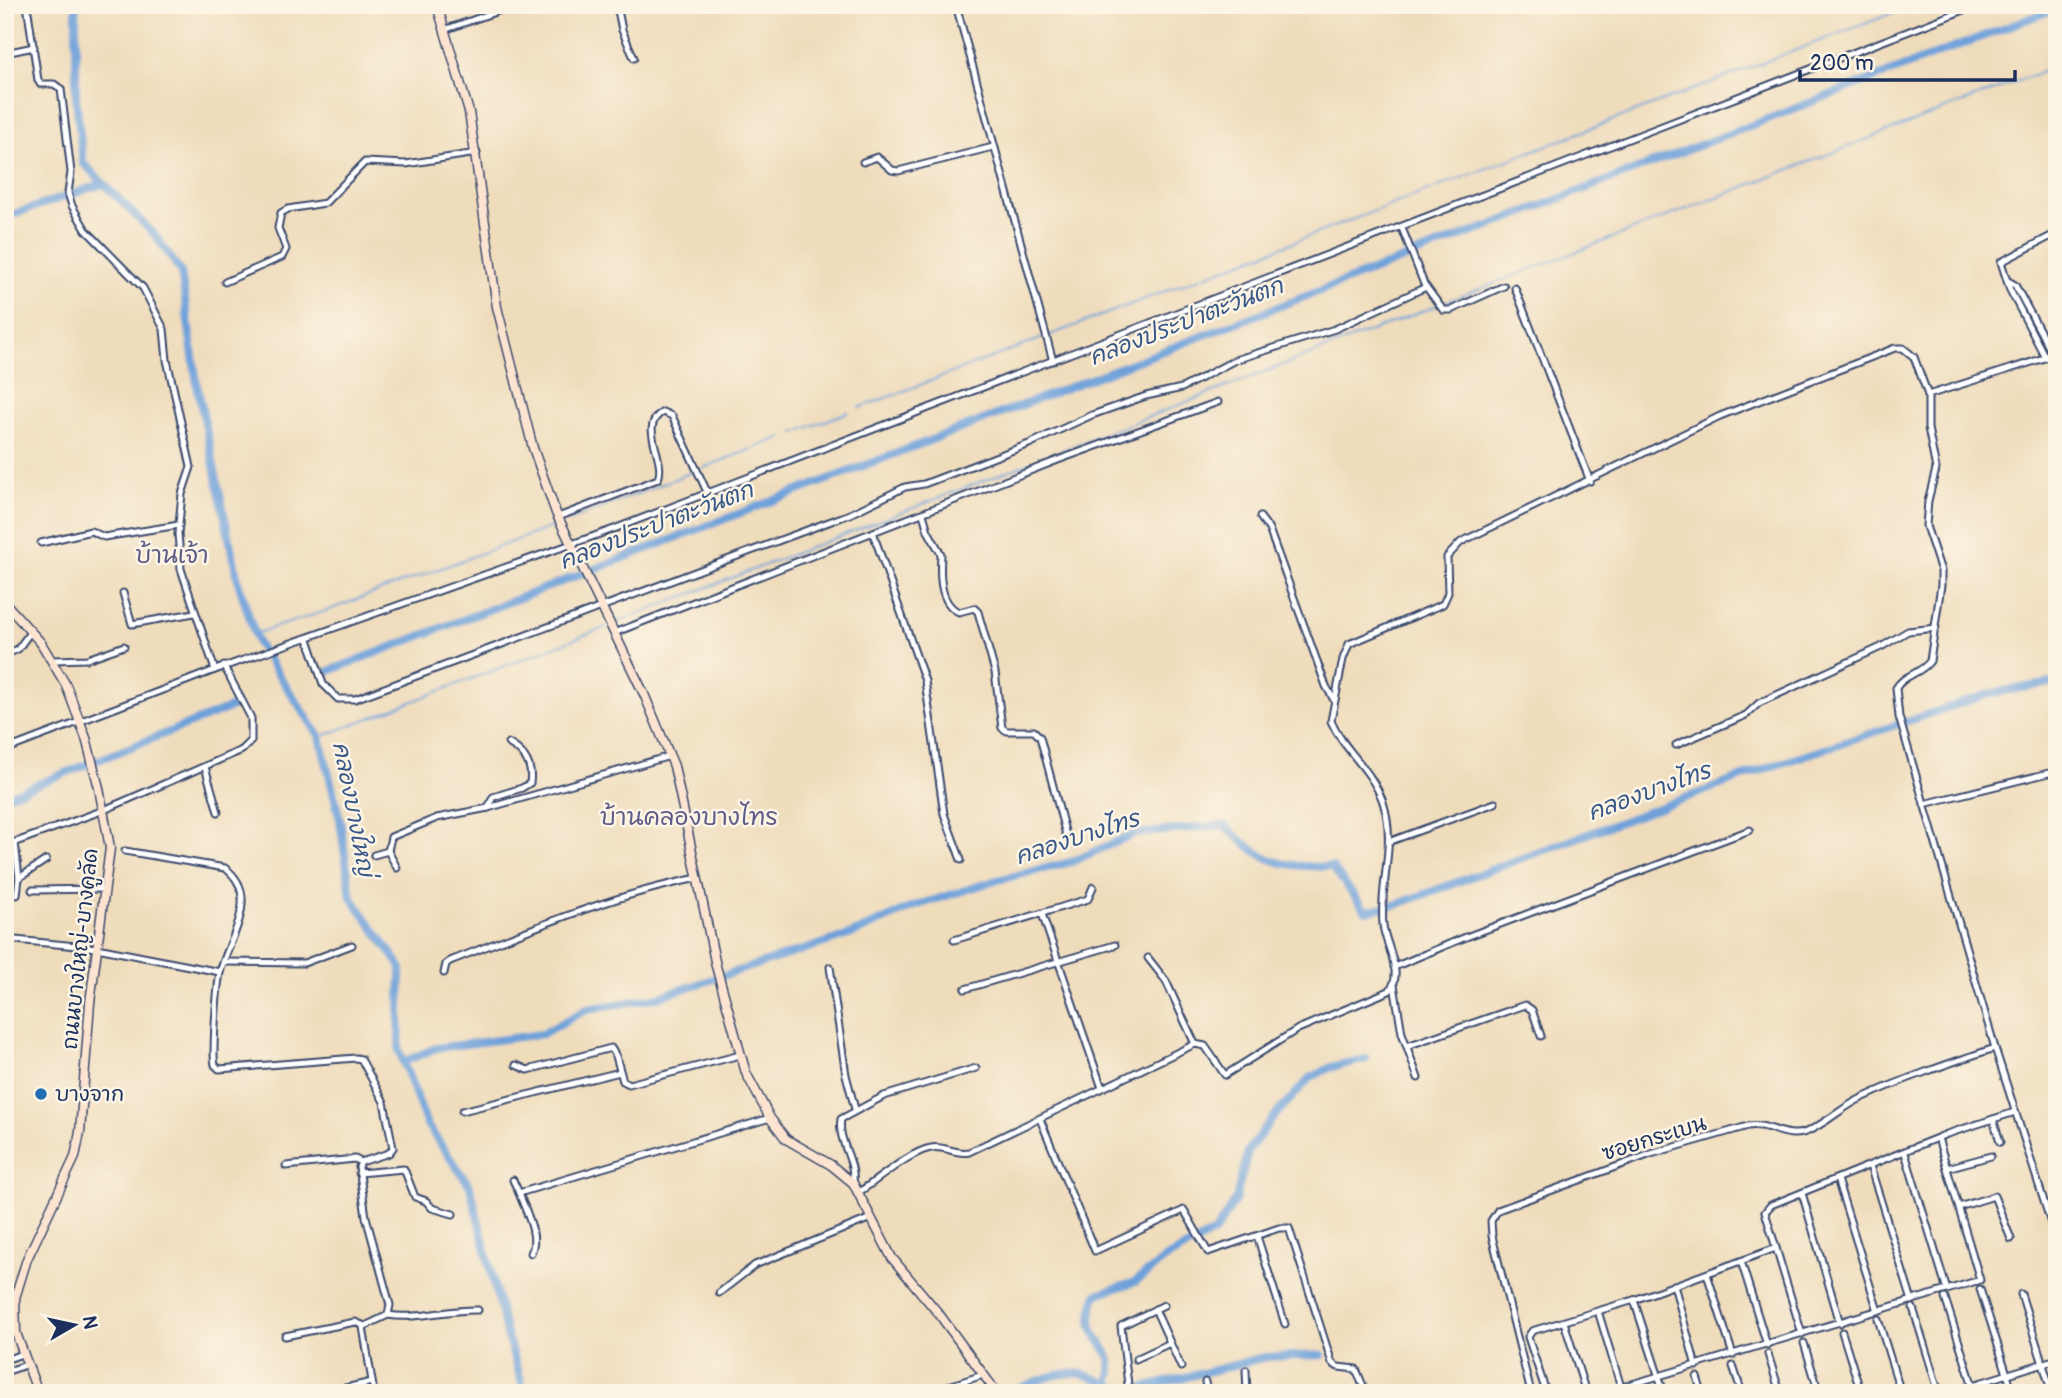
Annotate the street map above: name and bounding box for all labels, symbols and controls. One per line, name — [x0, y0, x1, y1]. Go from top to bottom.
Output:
scale bar — [1800, 38, 2015, 82]
text: 200 m — [1810, 50, 1874, 77]
water label: คลองประปาตะวันตก — [1085, 271, 1288, 372]
water label: คลองประปาตะวันตก — [555, 475, 758, 576]
district label: บ้านเจ้า — [135, 540, 209, 570]
water label: คลองบางใหญ่ — [326, 739, 383, 883]
water label: คลองบางไทร — [1583, 754, 1716, 827]
district label: บ้านคลองบางไทร — [600, 801, 778, 832]
water label: คลองบางไทร — [1011, 802, 1145, 871]
street label: ถนนบางใหญ่-บางคูลัด — [57, 847, 106, 1051]
place label: บางจาก — [55, 1081, 124, 1108]
marker: บางจาก — [33, 1086, 49, 1102]
street label: ซอยกระเบน — [1599, 1110, 1710, 1167]
north arrow — [38, 1290, 108, 1360]
text: N — [77, 1314, 103, 1331]

